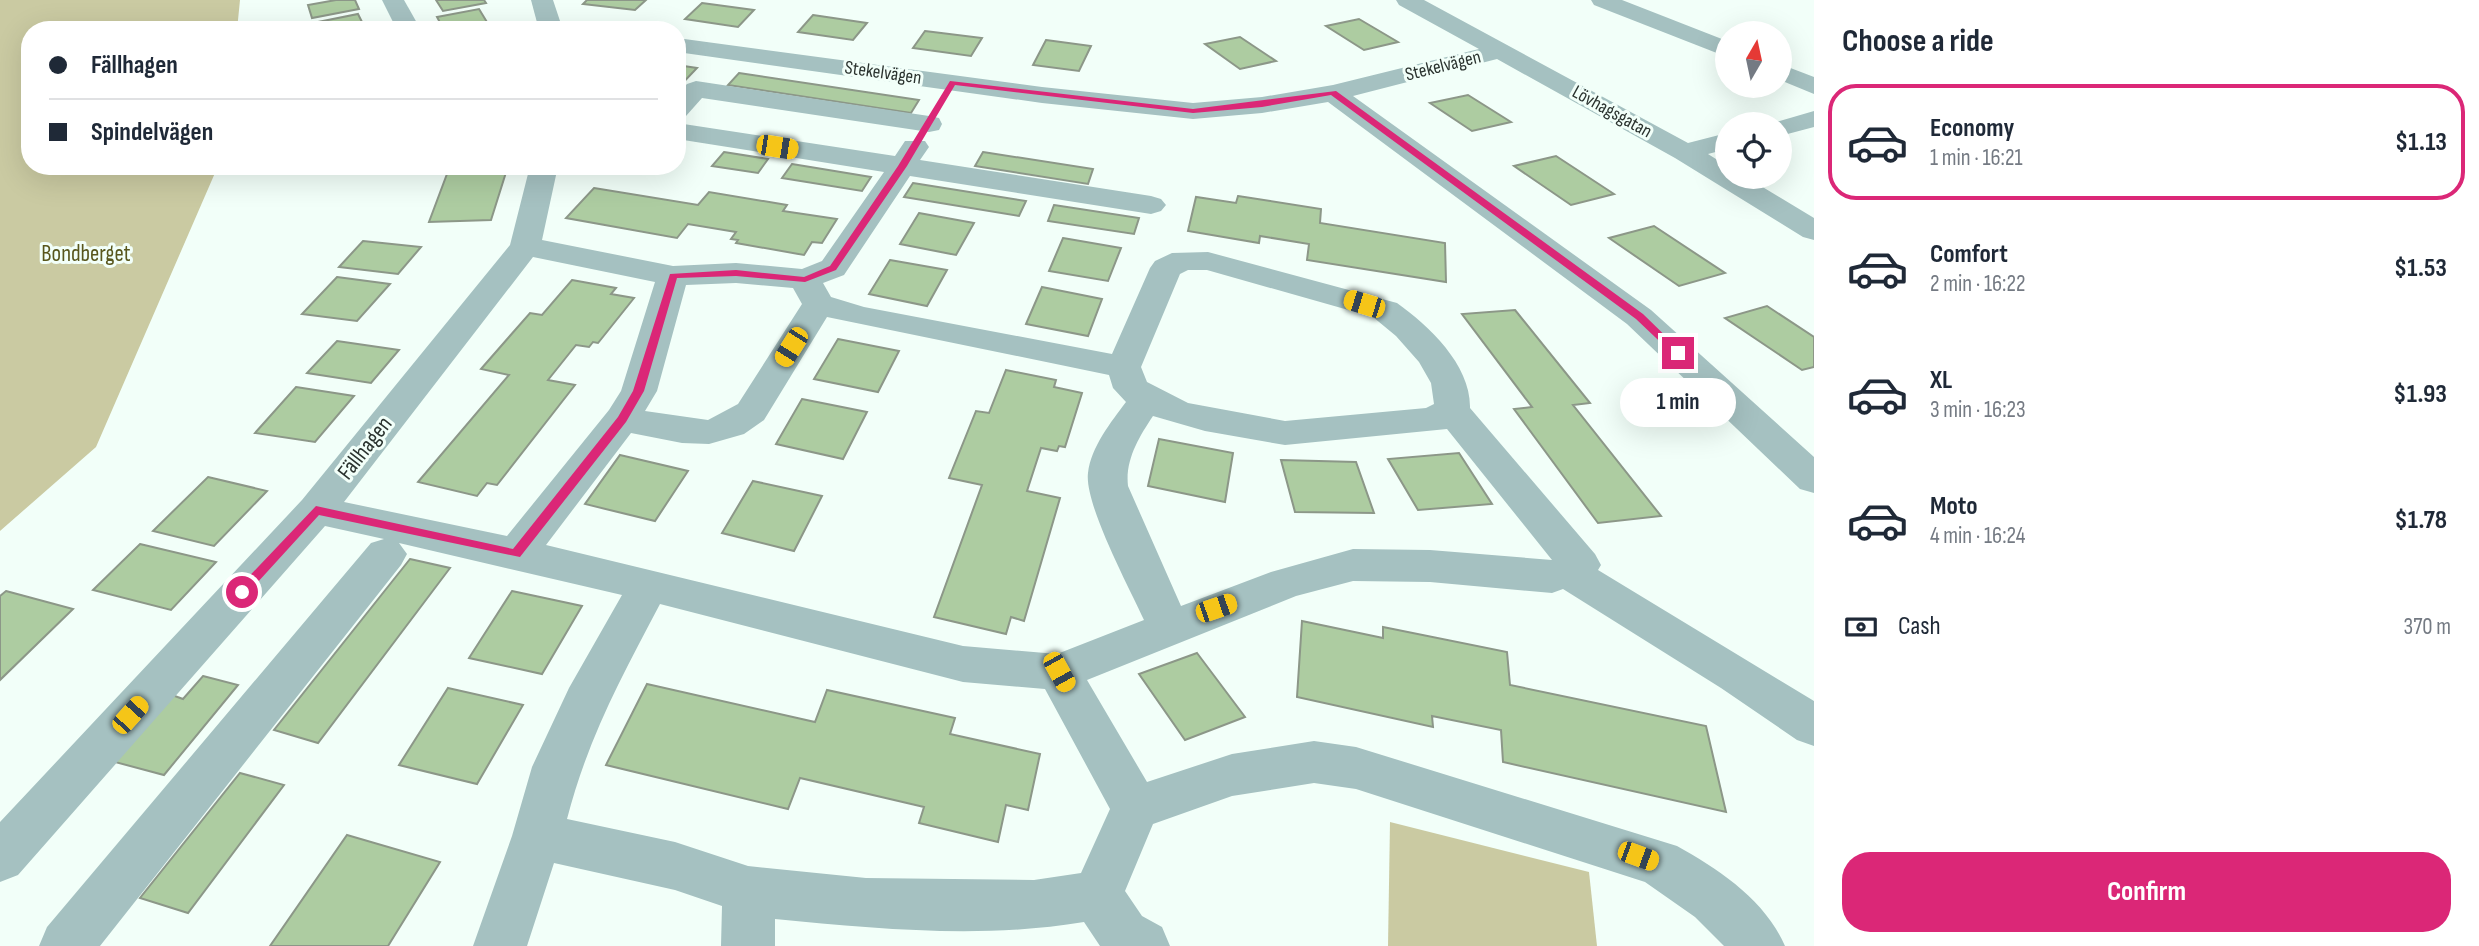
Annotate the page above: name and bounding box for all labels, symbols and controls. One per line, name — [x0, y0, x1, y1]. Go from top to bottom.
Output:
north arrow — [1715, 21, 1792, 98]
map controls — [1715, 21, 1792, 189]
text: Choose a ride — [1842, 22, 1994, 61]
street label: Stekelvägen — [1403, 46, 1483, 86]
text: Fällhagen — [91, 50, 178, 81]
street label: Stekelvägen — [843, 56, 923, 90]
street label: Lövhagsgatan — [1568, 81, 1656, 143]
icon: car — [1846, 111, 1909, 174]
button: locate — [1715, 112, 1792, 189]
text: Economy — [1930, 113, 2014, 144]
text: Spindelvägen — [91, 117, 213, 148]
text: $1.13 — [2395, 127, 2447, 158]
car — [755, 133, 800, 161]
text: 1 min · 16:21 — [1930, 144, 2023, 172]
icon: car — [1846, 237, 1909, 300]
text: Comfort — [1930, 239, 2008, 270]
park label: Bondberget — [41, 240, 131, 268]
text: $1.53 — [2394, 253, 2447, 284]
text: 2 min · 16:22 — [1930, 270, 2025, 298]
car — [1341, 288, 1388, 320]
car — [771, 324, 812, 370]
route end — [1662, 337, 1694, 369]
icon: car — [1846, 363, 1909, 426]
text: XL — [1930, 365, 1952, 396]
callout: 1 min — [1620, 378, 1736, 426]
text: $1.93 — [2393, 379, 2447, 410]
text: 1 min — [1657, 388, 1699, 416]
text: 3 min · 16:23 — [1930, 396, 2026, 424]
street label: Fällhagen — [332, 411, 398, 485]
icon: car — [1846, 489, 1909, 552]
text: Moto — [1930, 491, 1978, 522]
text: $1.78 — [2394, 505, 2447, 536]
text: 4 min · 16:24 — [1930, 522, 2025, 550]
route start — [226, 576, 258, 608]
car — [1193, 591, 1240, 625]
icon: cash — [1842, 608, 1880, 646]
text: Cash — [1898, 611, 1941, 642]
text: 370 m — [2404, 613, 2451, 641]
car — [1040, 649, 1079, 695]
car — [109, 692, 152, 738]
car — [1615, 839, 1662, 873]
button: Confirm — [1842, 852, 2451, 932]

